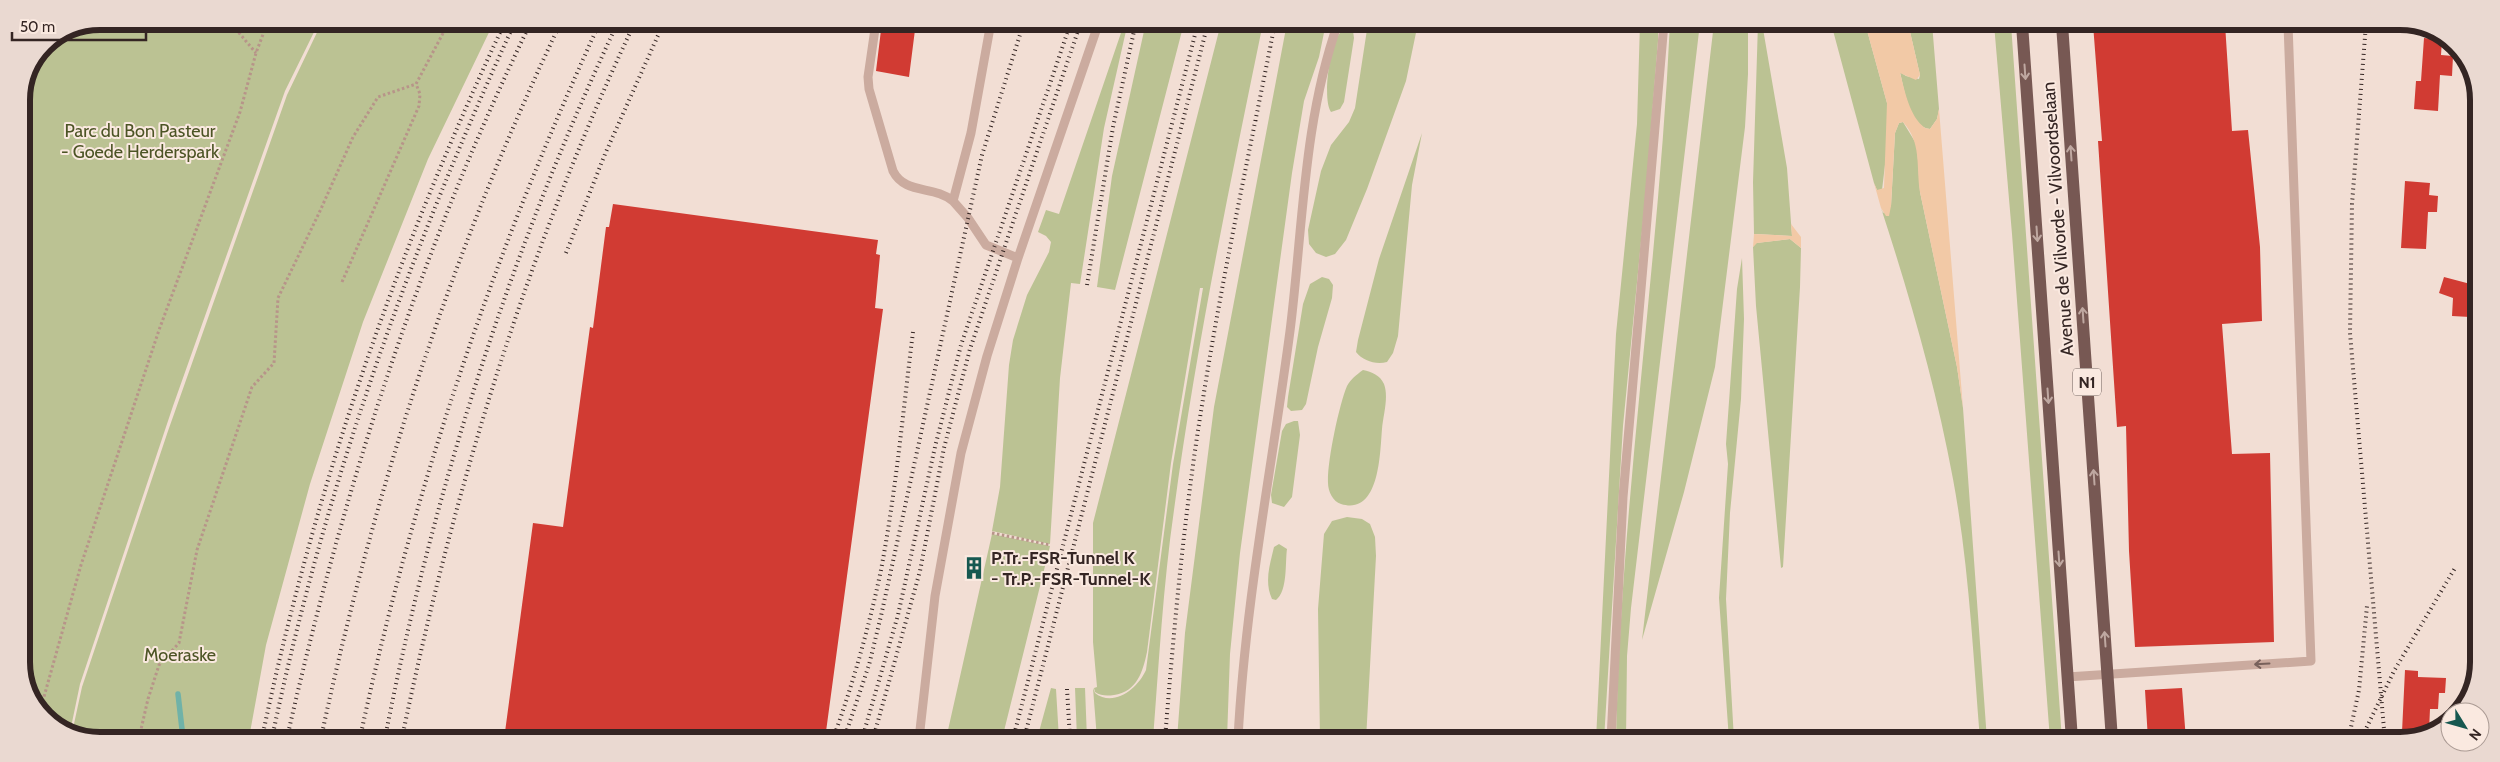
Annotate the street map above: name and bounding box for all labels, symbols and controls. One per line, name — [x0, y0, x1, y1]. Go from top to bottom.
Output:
scale bar — [12, 10, 146, 42]
text: 50 m — [20, 18, 55, 36]
one-way arrow — [2021, 64, 2030, 80]
street label: Avenue de Vilvorde - Vilvoordselaan — [2037, 81, 2079, 357]
park label: Parc du Bon Pasteur - Goede Herderspark — [61, 120, 220, 163]
one-way arrow — [2067, 145, 2076, 161]
one-way arrow — [2032, 226, 2041, 242]
one-way arrow — [2078, 307, 2087, 323]
road number: N1 — [2073, 368, 2101, 396]
one-way arrow — [2043, 388, 2053, 404]
one-way arrow — [2089, 470, 2099, 486]
place label: P.Tr.-FSR-Tunnel K - Tr.P.-FSR-Tunnel-K — [991, 547, 1151, 590]
one-way arrow — [2055, 550, 2064, 566]
building icon: P.Tr.-FSR-Tunnel K - Tr.P.-FSR-Tunnel-K — [961, 555, 987, 581]
one-way arrow — [2101, 632, 2110, 648]
park label: Moeraske — [144, 644, 216, 666]
one-way arrow — [2254, 660, 2270, 669]
north arrow — [2440, 702, 2490, 752]
text: N — [2465, 725, 2486, 744]

